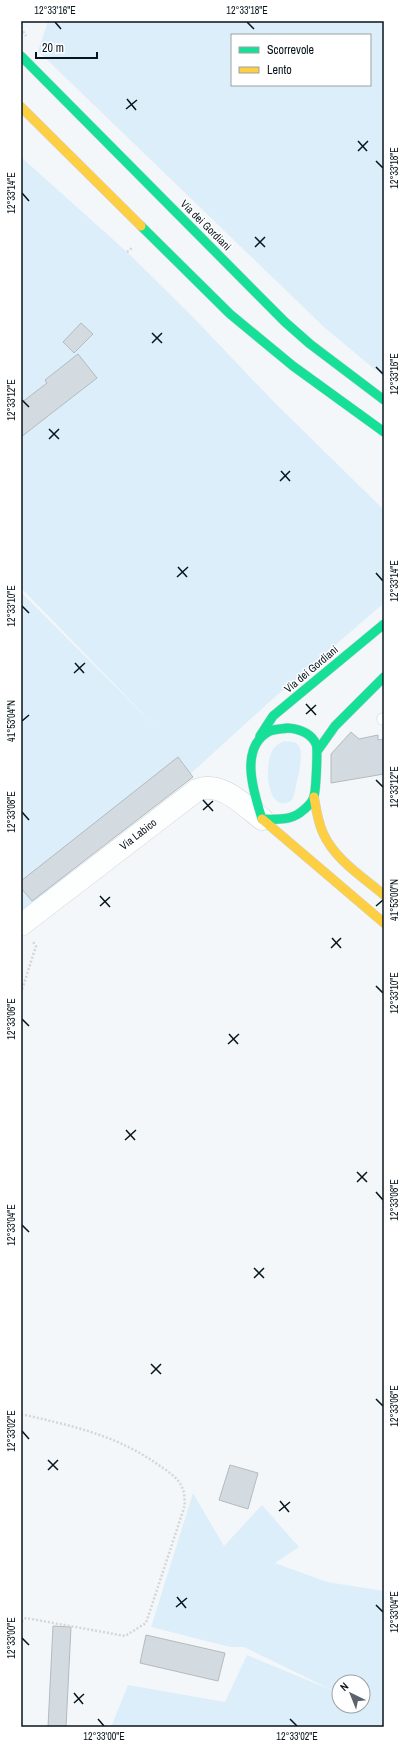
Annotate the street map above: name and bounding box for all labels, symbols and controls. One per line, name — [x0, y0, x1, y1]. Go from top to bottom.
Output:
text: 12°33'16"E — [34, 4, 76, 17]
text: 12°33'18"E — [226, 4, 268, 17]
scale bar — [36, 34, 97, 60]
legend — [231, 34, 371, 86]
text: 20 m — [42, 40, 64, 56]
text: Scorrevole — [267, 42, 314, 58]
text: Lento — [267, 62, 292, 78]
text: 12°33'18"E — [388, 147, 401, 189]
text: 12°33'14"E — [5, 172, 18, 214]
street label: Via dei Gordiani — [178, 197, 234, 253]
text: 12°33'16"E — [388, 353, 401, 395]
text: 12°33'12"E — [5, 379, 18, 421]
text: 12°33'14"E — [388, 560, 401, 602]
text: 12°33'10"E — [5, 585, 18, 627]
street label: Via dei Gordiani — [281, 642, 341, 696]
text: 41°53'04"N — [5, 700, 18, 742]
text: 12°33'12"E — [388, 766, 401, 808]
text: 12°33'08"E — [5, 791, 18, 833]
street label: Via Labico — [117, 815, 159, 853]
text: 41°53'00"N — [388, 879, 401, 921]
text: 12°33'10"E — [388, 972, 401, 1014]
text: 12°33'06"E — [5, 998, 18, 1040]
text: 12°33'08"E — [388, 1179, 401, 1221]
text: 12°33'04"E — [5, 1204, 18, 1246]
text: 12°33'06"E — [388, 1385, 401, 1427]
text: 12°33'02"E — [5, 1410, 18, 1452]
text: 12°33'04"E — [388, 1591, 401, 1633]
text: 12°33'00"E — [5, 1617, 18, 1659]
north arrow — [331, 1674, 371, 1714]
text: N — [337, 1679, 351, 1694]
text: 12°33'00"E — [83, 1730, 125, 1743]
text: 12°33'02"E — [276, 1730, 318, 1743]

